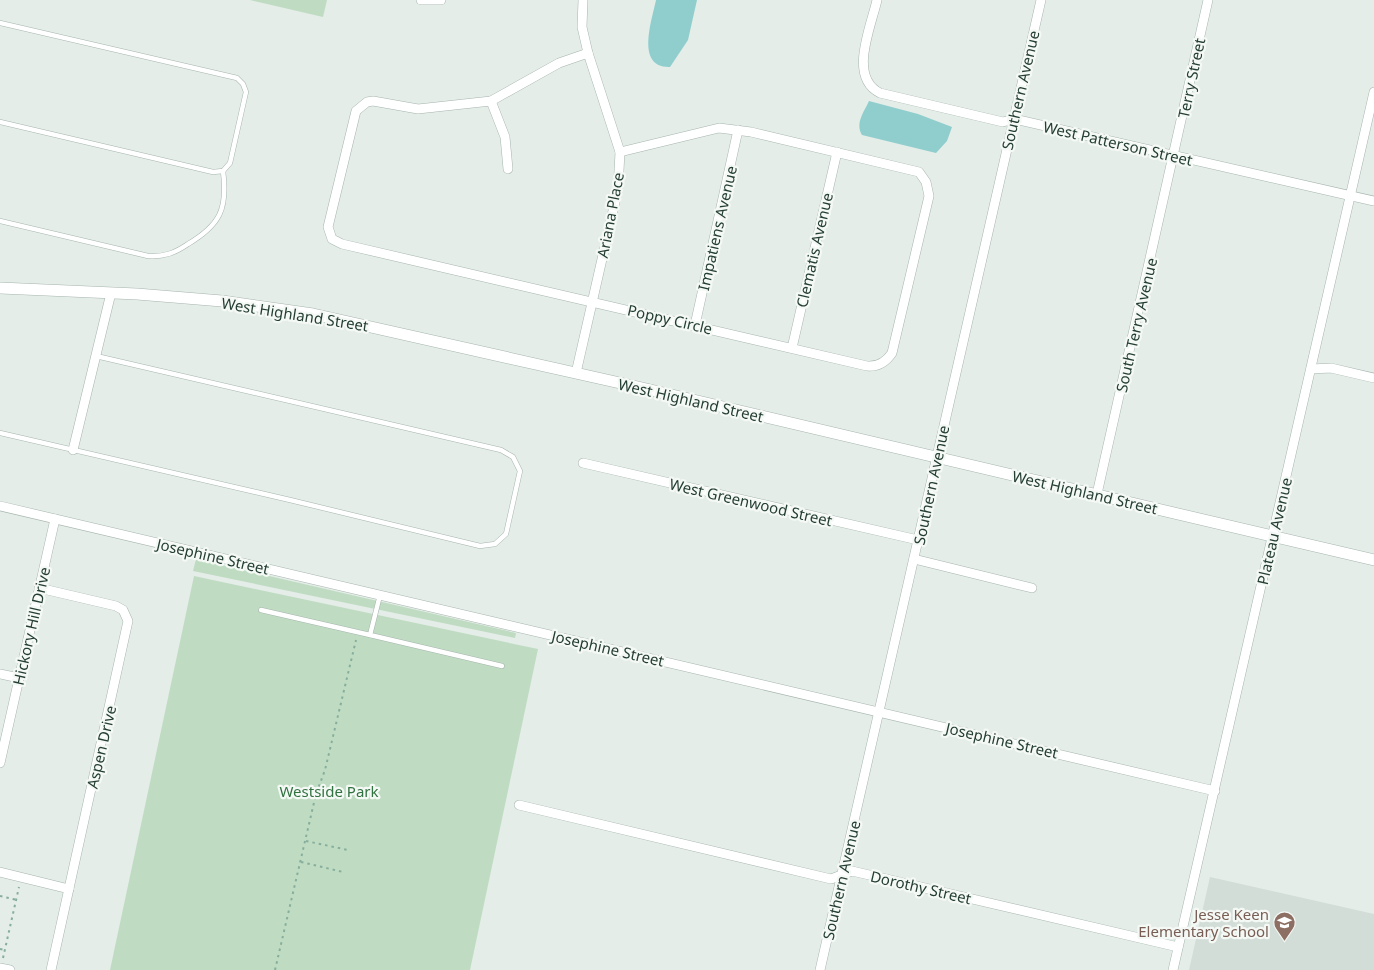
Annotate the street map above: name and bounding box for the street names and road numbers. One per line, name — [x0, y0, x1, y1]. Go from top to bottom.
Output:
street label: Southern Avenue — [997, 28, 1043, 152]
street label: Terry Street — [1173, 35, 1209, 120]
street label: West Patterson Street — [1041, 116, 1195, 170]
street label: Impatiens Avenue — [693, 164, 741, 292]
street label: Ariana Place — [592, 171, 628, 259]
street label: Clematis Avenue — [791, 191, 837, 309]
street label: South Terry Avenue — [1111, 256, 1161, 394]
street label: West Highland Street — [220, 292, 371, 336]
street label: Poppy Circle — [626, 300, 714, 338]
street label: West Highland Street — [616, 374, 766, 427]
street label: Southern Avenue — [909, 423, 953, 547]
street label: West Highland Street — [1010, 466, 1160, 519]
street label: West Greenwood Street — [668, 474, 835, 531]
street label: Plateau Avenue — [1252, 475, 1296, 587]
street label: Josephine Street — [153, 533, 272, 579]
street label: Hickory Hill Drive — [8, 565, 54, 687]
street label: Josephine Street — [548, 625, 667, 671]
street label: Aspen Drive — [82, 703, 120, 791]
street label: Josephine Street — [942, 717, 1061, 763]
street label: Southern Avenue — [818, 818, 864, 942]
street label: Dorothy Street — [869, 866, 974, 908]

